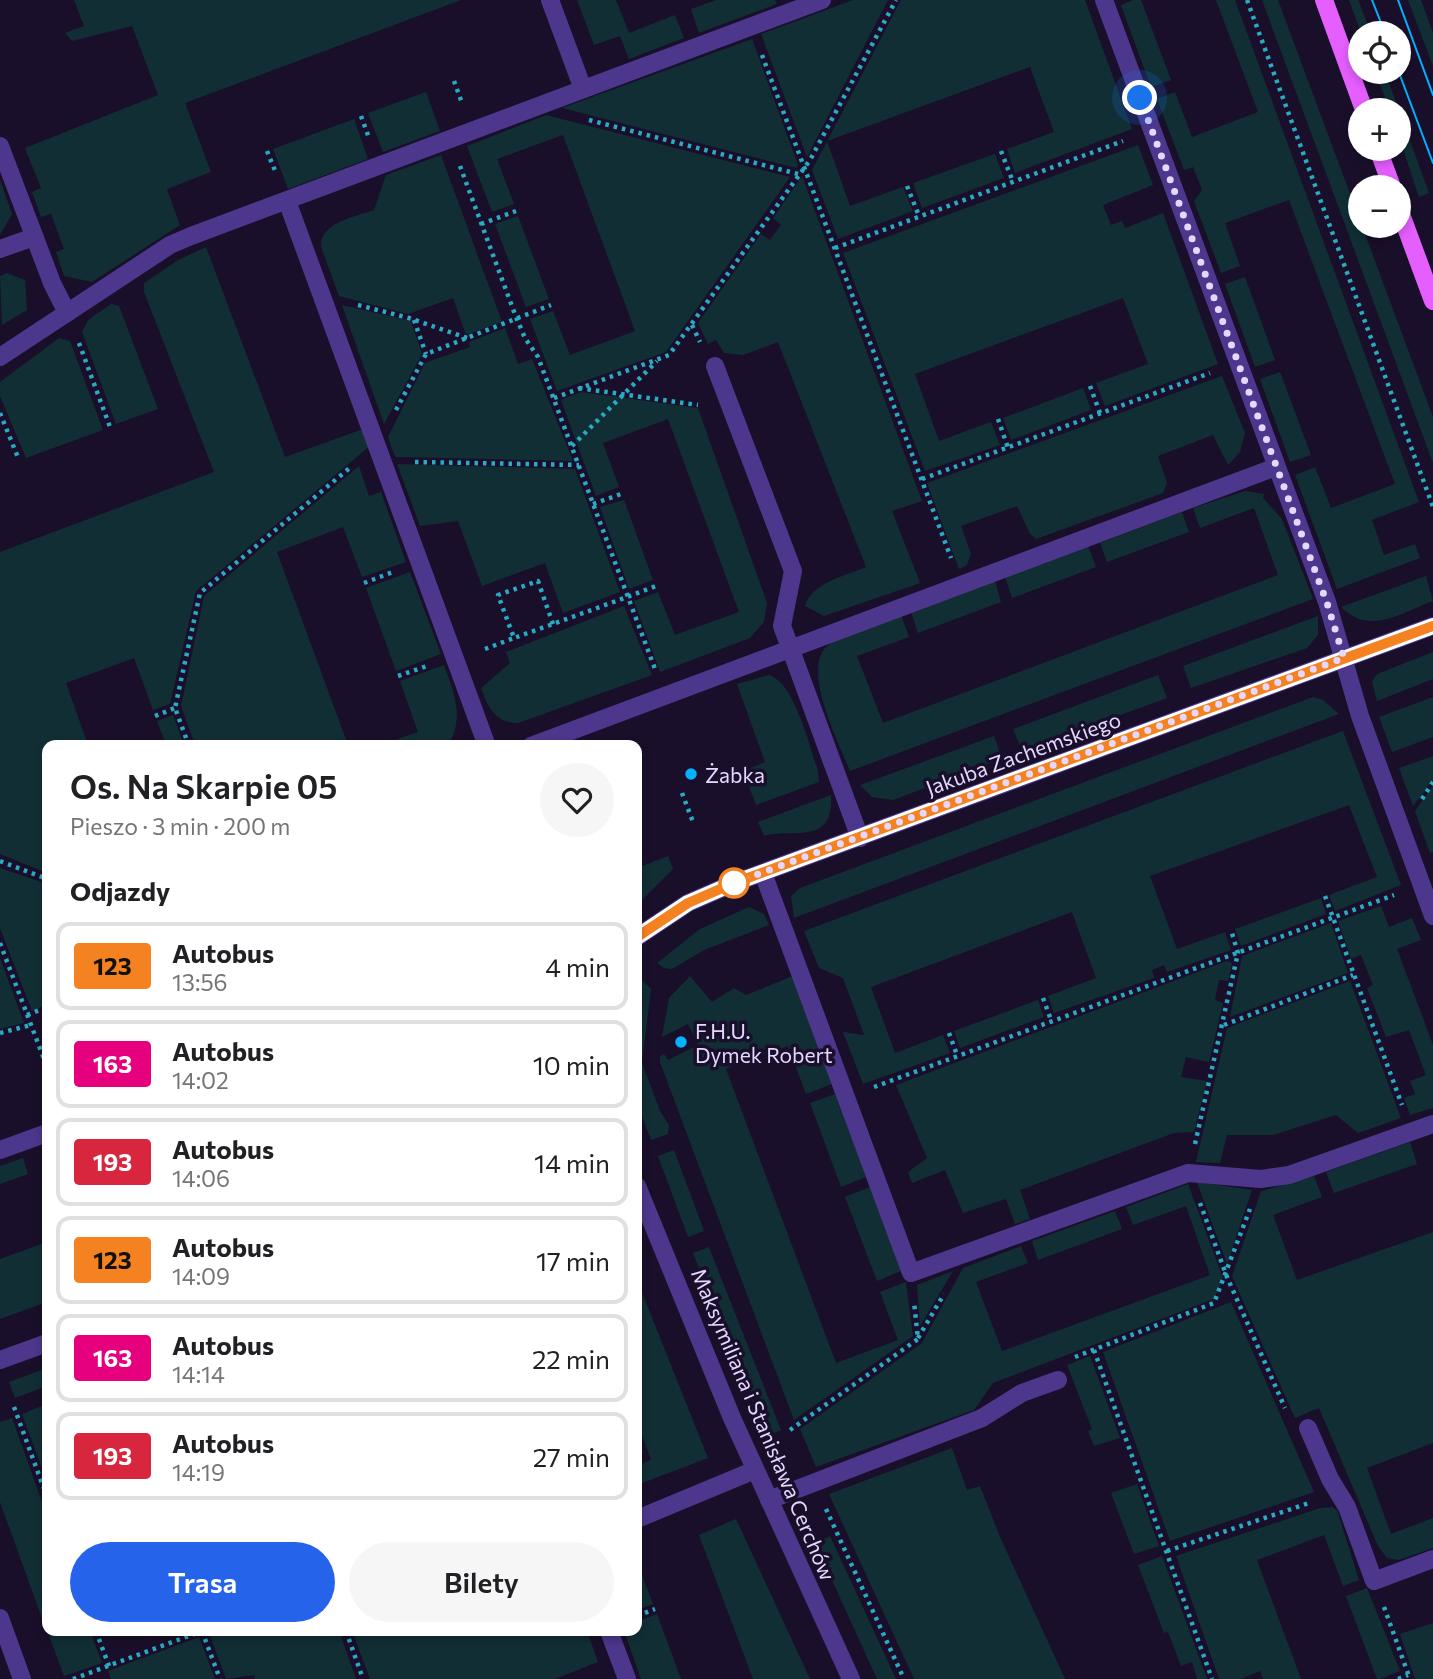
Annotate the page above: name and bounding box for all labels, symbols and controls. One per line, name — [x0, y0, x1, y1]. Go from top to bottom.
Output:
map controls — [1348, 21, 1411, 238]
button: locate — [1348, 21, 1411, 84]
your location — [1122, 80, 1157, 115]
button: + — [1348, 98, 1411, 161]
button: − — [1348, 175, 1411, 238]
street label: Jakuba Zachemskiego — [922, 706, 1124, 800]
place label: Żabka — [705, 762, 765, 787]
button: heart — [540, 763, 614, 837]
text: Os. Na Skarpie 05 — [70, 765, 337, 806]
marker: Żabka — [683, 766, 699, 782]
text: Pieszo · 3 min · 200 m — [70, 812, 290, 840]
unlabelled marker — [719, 868, 749, 898]
text: Odjazdy — [70, 875, 170, 906]
text: Autobus — [172, 937, 274, 968]
text: 123 — [93, 951, 132, 980]
text: 4 min — [545, 951, 610, 982]
text: 13:56 — [172, 968, 228, 996]
place label: F.H.U. Dymek Robert — [695, 1018, 833, 1067]
marker: F.H.U. Dymek Robert — [673, 1034, 689, 1050]
text: Autobus — [172, 1035, 274, 1066]
text: 163 — [93, 1049, 132, 1078]
text: 10 min — [533, 1049, 610, 1080]
text: 14:02 — [172, 1066, 229, 1094]
text: Autobus — [172, 1133, 274, 1164]
text: 193 — [93, 1147, 132, 1176]
text: 14 min — [534, 1147, 610, 1178]
text: 14:06 — [172, 1164, 230, 1192]
text: Autobus — [172, 1231, 274, 1262]
text: 123 — [93, 1245, 132, 1274]
text: 17 min — [536, 1245, 610, 1276]
text: 14:09 — [172, 1262, 230, 1290]
street label: Maksymiliana i Stanisława Cerchów — [687, 1264, 841, 1584]
text: Autobus — [172, 1329, 274, 1360]
text: 163 — [93, 1343, 132, 1372]
text: 22 min — [532, 1343, 610, 1374]
text: 14:14 — [172, 1360, 225, 1388]
text: Autobus — [172, 1427, 274, 1458]
text: 193 — [93, 1441, 132, 1470]
text: 27 min — [533, 1441, 610, 1472]
text: 14:19 — [172, 1458, 225, 1486]
button: Trasa — [70, 1542, 335, 1622]
button: Bilety — [349, 1542, 614, 1622]

